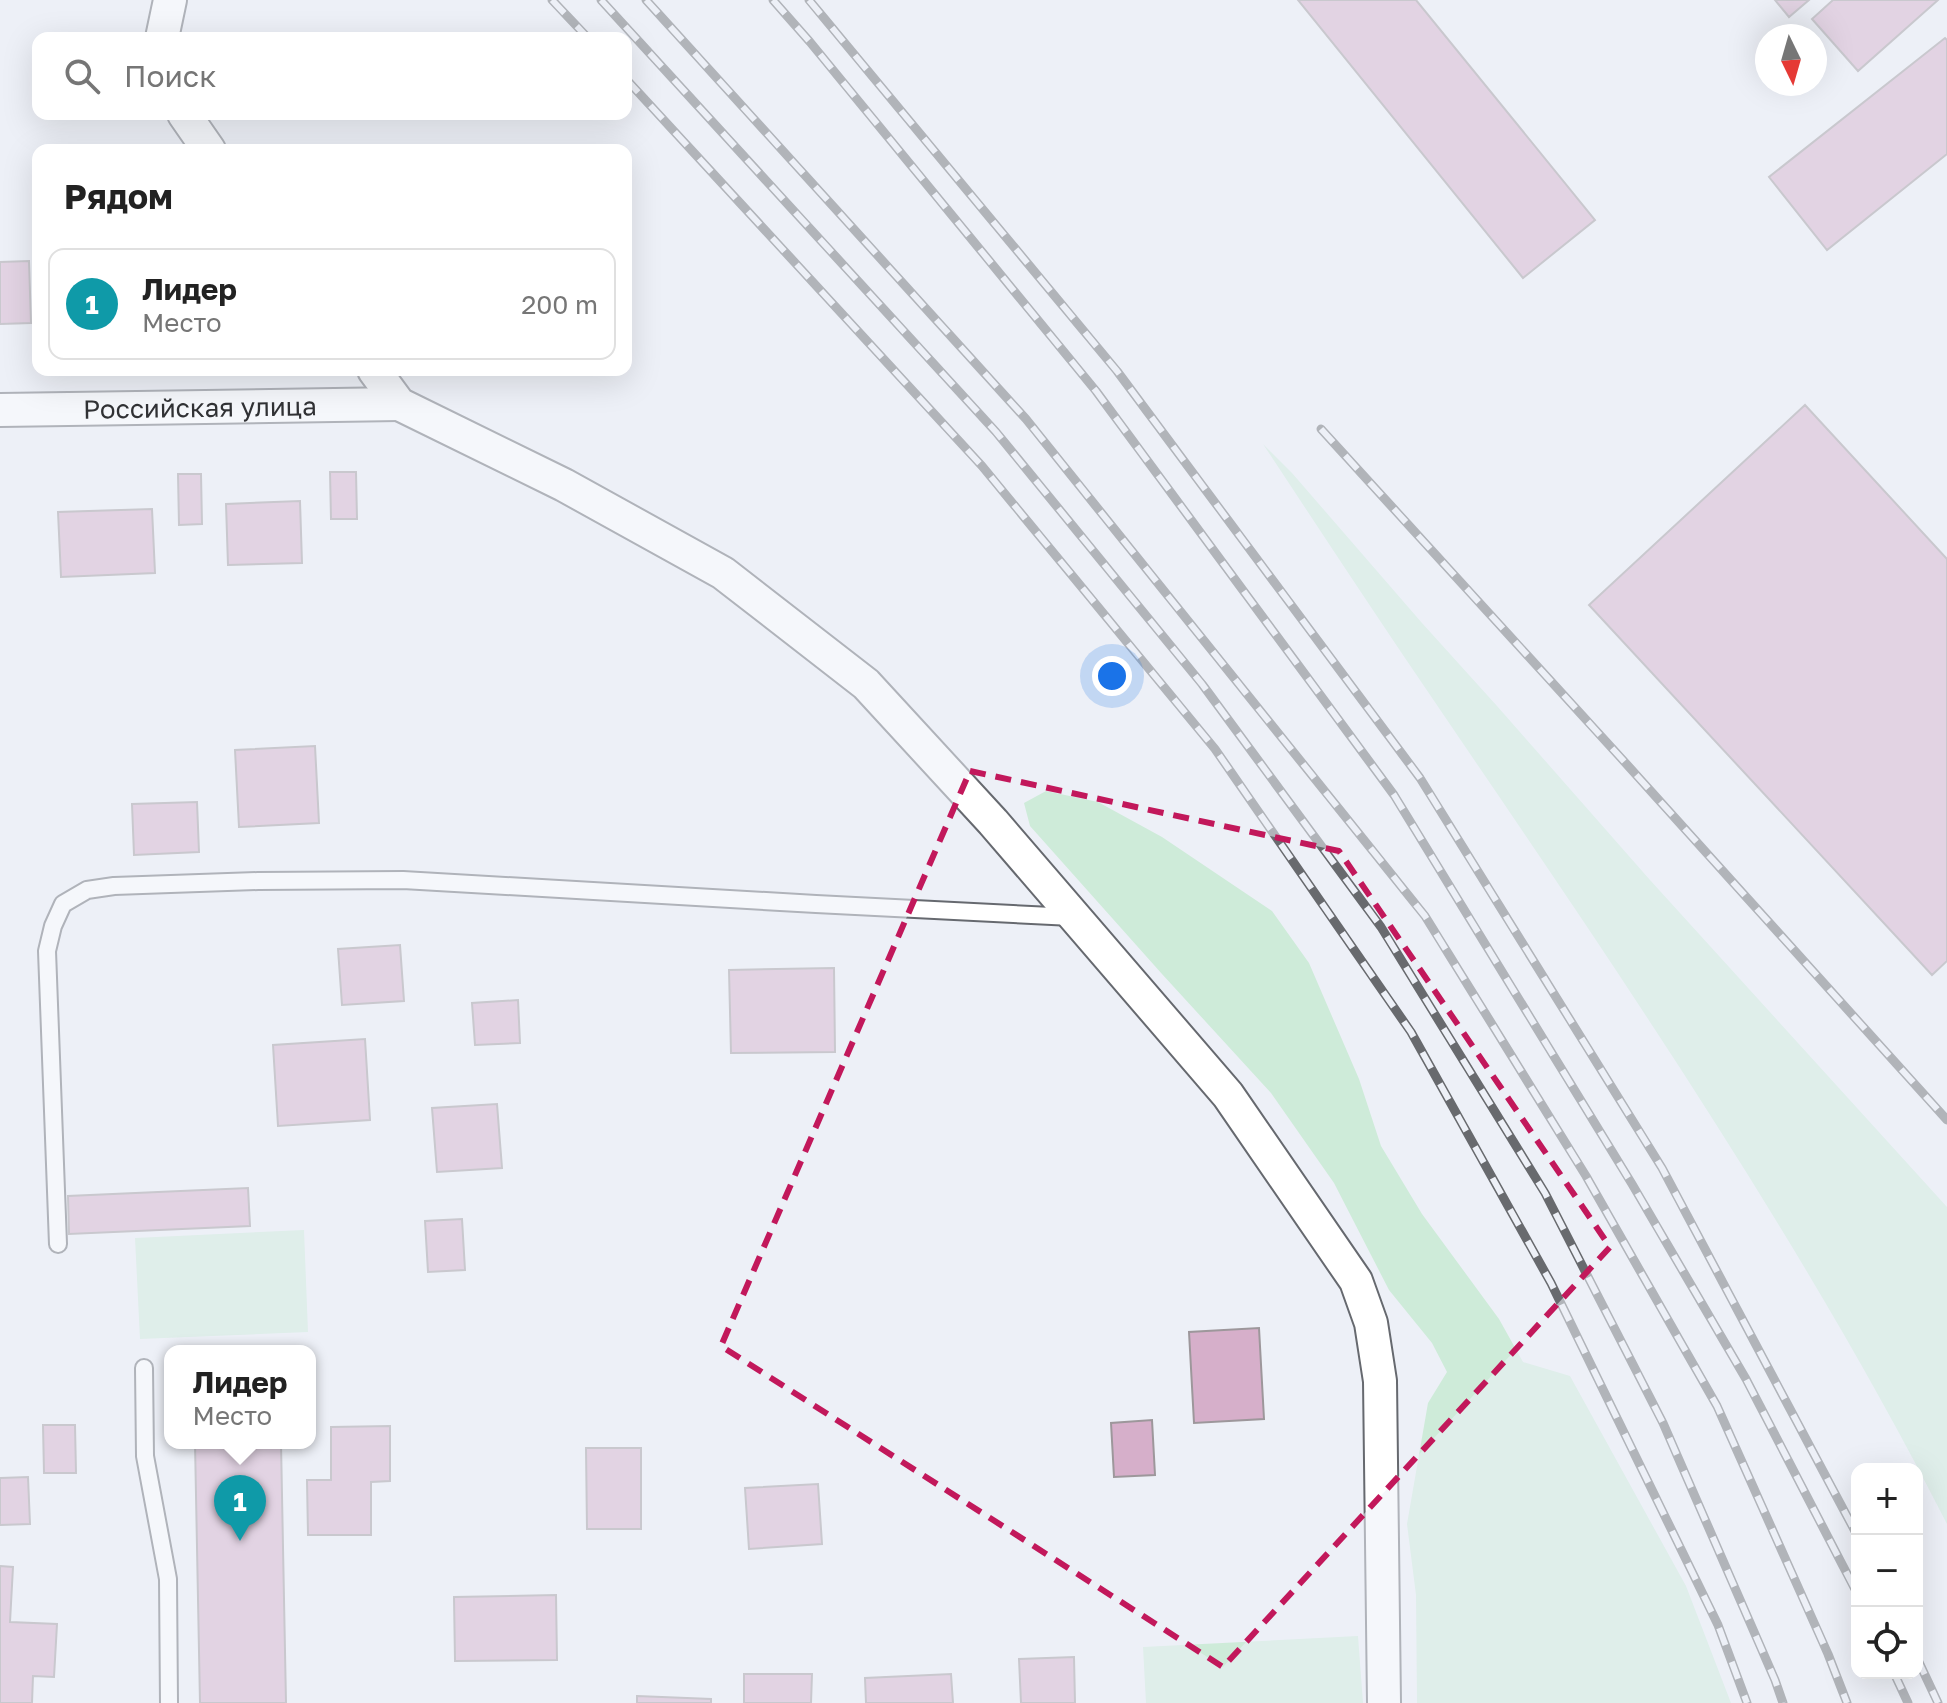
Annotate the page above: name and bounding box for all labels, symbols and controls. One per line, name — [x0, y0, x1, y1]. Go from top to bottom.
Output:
north arrow — [1755, 24, 1827, 96]
search box — [32, 32, 632, 120]
icon: search — [60, 54, 104, 98]
text: Поиск — [124, 58, 216, 94]
text: Рядом — [64, 176, 173, 216]
text: Лидер — [142, 271, 237, 307]
text: 1 — [85, 289, 99, 320]
text: 200 m — [521, 289, 598, 320]
text: Место — [142, 307, 222, 338]
street label: Российская улица — [83, 390, 317, 424]
your location — [1092, 656, 1132, 696]
popup — [164, 1345, 316, 1449]
text: Лидер — [193, 1364, 287, 1400]
text: Место — [193, 1400, 272, 1431]
map controls — [1851, 1463, 1923, 1679]
button: + — [1851, 1463, 1923, 1535]
pin: 1 — [214, 1475, 266, 1541]
button: − — [1851, 1535, 1923, 1607]
button: locate — [1851, 1607, 1923, 1679]

